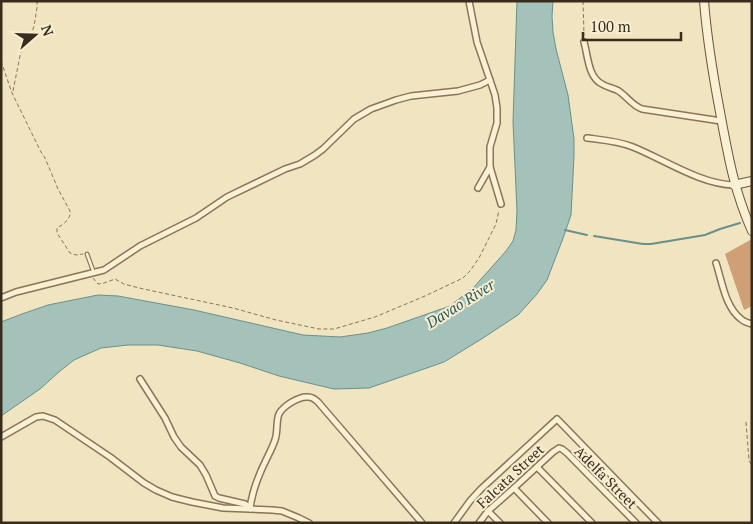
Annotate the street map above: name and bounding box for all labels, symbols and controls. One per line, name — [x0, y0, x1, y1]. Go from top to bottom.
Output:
north arrow — [10, 10, 60, 60]
scale bar — [583, 10, 680, 42]
text: 100 m — [590, 16, 631, 36]
text: N — [37, 22, 59, 39]
water label: Davao River — [421, 273, 499, 332]
street label: Falcata Street — [472, 439, 548, 512]
street label: Adelfa Street — [571, 442, 642, 513]

